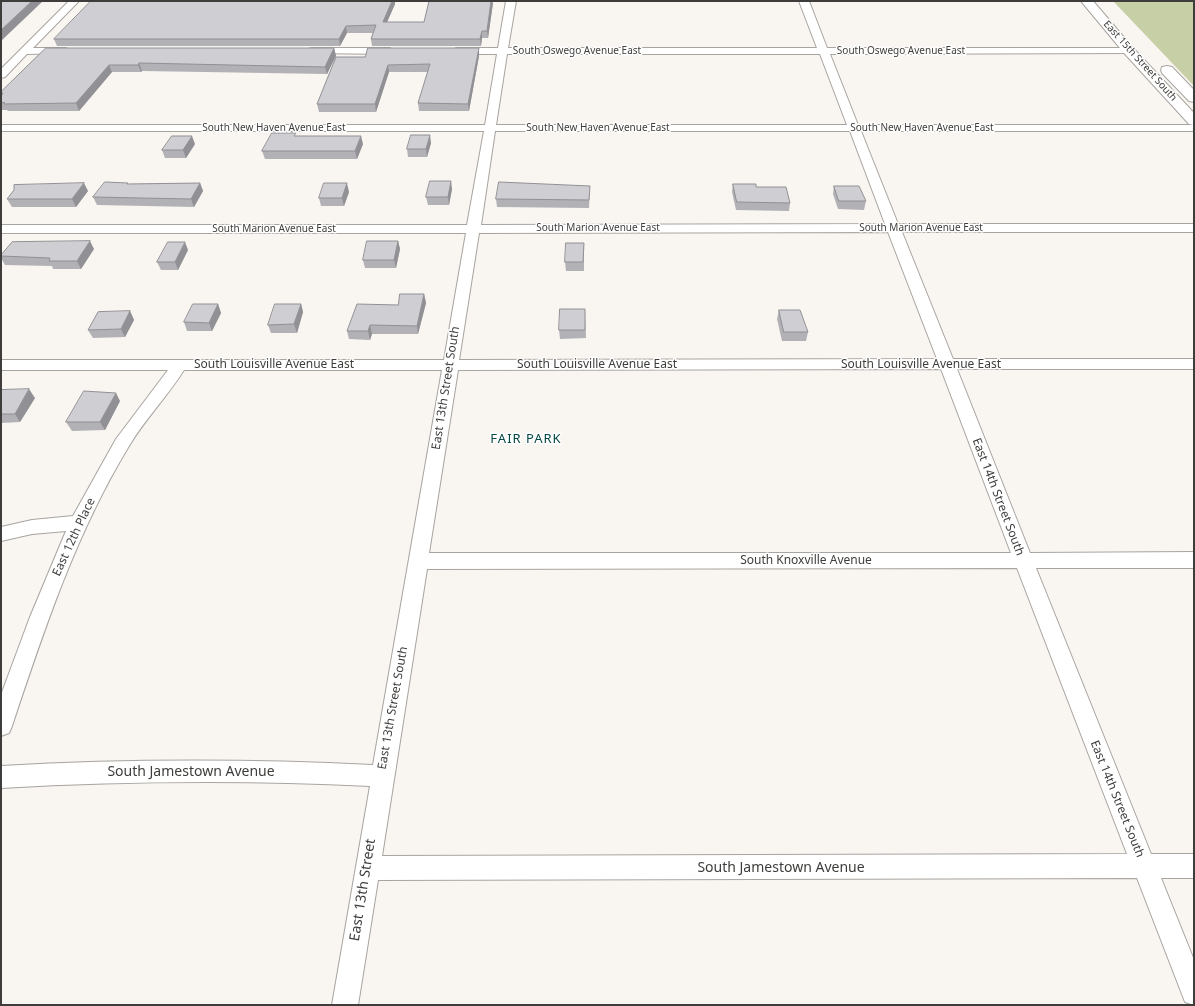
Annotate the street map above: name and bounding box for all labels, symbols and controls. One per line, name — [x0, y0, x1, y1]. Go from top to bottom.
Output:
street label: East 15th Street South — [1101, 18, 1179, 104]
street label: South Oswego Avenue East — [513, 45, 641, 57]
street label: South Oswego Avenue East — [837, 45, 965, 57]
street label: South New Haven Avenue East — [202, 122, 346, 134]
street label: South New Haven Avenue East — [526, 122, 670, 134]
street label: South New Haven Avenue East — [850, 122, 994, 134]
street label: South Marion Avenue East — [536, 222, 660, 234]
street label: South Marion Avenue East — [859, 222, 983, 234]
street label: South Marion Avenue East — [212, 223, 336, 235]
street label: East 13th Street South — [429, 325, 463, 451]
street label: South Louisville Avenue East — [194, 358, 354, 372]
street label: South Louisville Avenue East — [517, 358, 677, 372]
street label: South Louisville Avenue East — [841, 358, 1001, 372]
district label: FAIR PARK — [490, 431, 562, 447]
street label: East 14th Street South — [969, 436, 1027, 558]
street label: East 12th Place — [50, 496, 98, 578]
street label: South Knoxville Avenue — [740, 554, 872, 568]
street label: East 13th Street South — [375, 645, 411, 771]
street label: East 14th Street South — [1087, 738, 1147, 860]
street label: South Jamestown Avenue — [107, 764, 275, 780]
street label: East 13th Street — [347, 838, 379, 942]
street label: South Jamestown Avenue — [697, 860, 865, 876]

